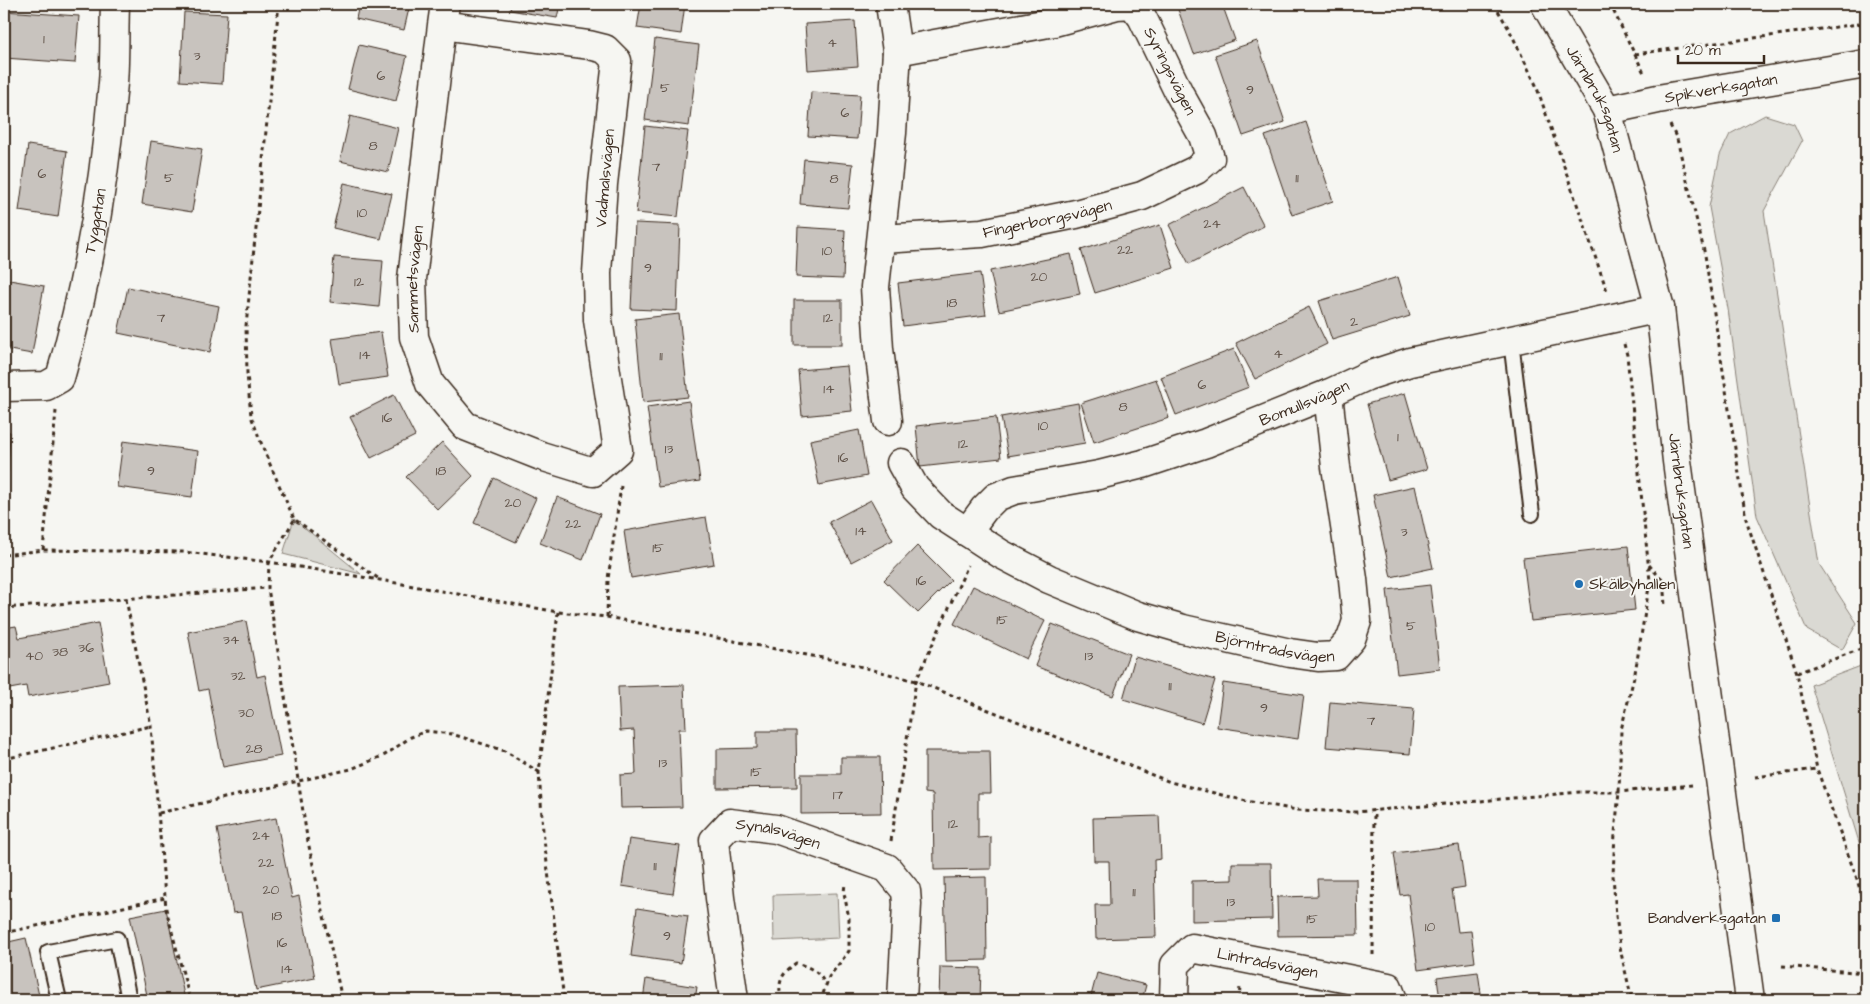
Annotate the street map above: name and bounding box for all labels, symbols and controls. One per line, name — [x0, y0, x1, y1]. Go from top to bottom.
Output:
street label: Syringsvägen — [1138, 23, 1202, 119]
house number: 1 — [43, 29, 45, 49]
scale bar — [1678, 32, 1764, 64]
house number: 4 — [827, 33, 837, 53]
text: 20 m — [1685, 40, 1721, 61]
street label: Järnbruksgatan — [1561, 42, 1629, 155]
house number: 3 — [193, 46, 201, 66]
house number: 6 — [377, 66, 386, 86]
street label: Spikverksgatan — [1663, 68, 1779, 109]
house number: 5 — [660, 78, 670, 98]
house number: 9 — [1246, 80, 1254, 100]
house number: 6 — [841, 103, 850, 123]
street label: Vadmalsvägen — [590, 128, 621, 228]
house number: 8 — [368, 136, 378, 156]
house number: 7 — [652, 157, 661, 177]
house number: 6 — [38, 164, 47, 184]
house number: 5 — [164, 168, 174, 188]
house number: 11 — [1295, 168, 1299, 188]
house number: 8 — [829, 169, 839, 189]
street label: Tyggatan — [79, 187, 112, 256]
street label: Fingerborgsvägen — [981, 194, 1114, 244]
house number: 10 — [357, 203, 367, 223]
house number: 24 — [1203, 214, 1221, 234]
street label: Sammetsvägen — [401, 224, 429, 333]
house number: 22 — [1117, 240, 1133, 260]
house number: 10 — [822, 241, 832, 261]
house number: 9 — [644, 258, 652, 278]
house number: 20 — [1031, 267, 1048, 287]
house number: 12 — [354, 272, 364, 292]
house number: 18 — [947, 293, 957, 313]
house number: 7 — [157, 308, 166, 328]
house number: 12 — [823, 308, 833, 328]
house number: 2 — [1350, 312, 1358, 332]
house number: 4 — [1273, 344, 1283, 364]
house number: 14 — [359, 345, 371, 365]
house number: 11 — [659, 346, 663, 366]
house number: 6 — [1198, 375, 1207, 395]
street label: Bomullsvägen — [1256, 375, 1353, 431]
house number: 14 — [823, 379, 835, 399]
house number: 8 — [1118, 397, 1128, 417]
house number: 16 — [382, 408, 393, 428]
house number: 10 — [1038, 416, 1048, 436]
house number: 1 — [1397, 427, 1399, 447]
street label: Järnbruksgatan — [1663, 432, 1700, 550]
house number: 12 — [958, 434, 968, 454]
house number: 13 — [665, 439, 673, 459]
house number: 16 — [838, 448, 849, 468]
house number: 9 — [147, 461, 155, 481]
house number: 18 — [436, 461, 446, 481]
house number: 20 — [505, 493, 522, 513]
house number: 22 — [565, 514, 581, 534]
house number: 14 — [855, 521, 867, 541]
house number: 3 — [1400, 522, 1408, 542]
house number: 15 — [652, 538, 664, 558]
house number: 16 — [916, 571, 927, 591]
place label: Skälbyhallen — [1589, 573, 1675, 596]
marker: Skälbyhallen — [1573, 578, 1585, 590]
house number: 15 — [996, 610, 1008, 630]
house number: 5 — [1406, 616, 1416, 636]
street label: Björntrådsvägen — [1213, 626, 1335, 669]
house number: 34 — [223, 630, 240, 650]
house number: 36 — [78, 638, 94, 658]
house number: 38 — [52, 642, 68, 662]
house number: 40 — [25, 646, 43, 666]
house number: 13 — [1085, 646, 1093, 666]
house number: 32 — [230, 666, 246, 686]
house number: 11 — [1168, 676, 1172, 696]
house number: 9 — [1260, 698, 1268, 718]
house number: 30 — [238, 703, 254, 723]
house number: 7 — [1367, 711, 1376, 731]
house number: 28 — [245, 739, 263, 759]
house number: 13 — [659, 753, 667, 773]
house number: 15 — [750, 762, 762, 782]
house number: 17 — [833, 785, 844, 805]
street label: Synålsvägen — [734, 813, 824, 855]
house number: 12 — [948, 814, 958, 834]
house number: 24 — [252, 826, 270, 846]
house number: 22 — [258, 853, 274, 873]
house number: 11 — [653, 856, 657, 876]
house number: 20 — [263, 880, 280, 900]
house number: 11 — [1132, 882, 1136, 902]
house number: 13 — [1227, 892, 1235, 912]
house number: 18 — [272, 906, 282, 926]
place label: Bandverksgatan — [1648, 907, 1766, 930]
house number: 15 — [1306, 909, 1318, 929]
marker: Bandverksgatan — [1770, 912, 1782, 924]
house number: 10 — [1425, 917, 1435, 937]
house number: 9 — [663, 926, 671, 946]
house number: 16 — [277, 933, 288, 953]
street label: Lintrådsvägen — [1215, 942, 1320, 984]
house number: 14 — [281, 959, 293, 979]

